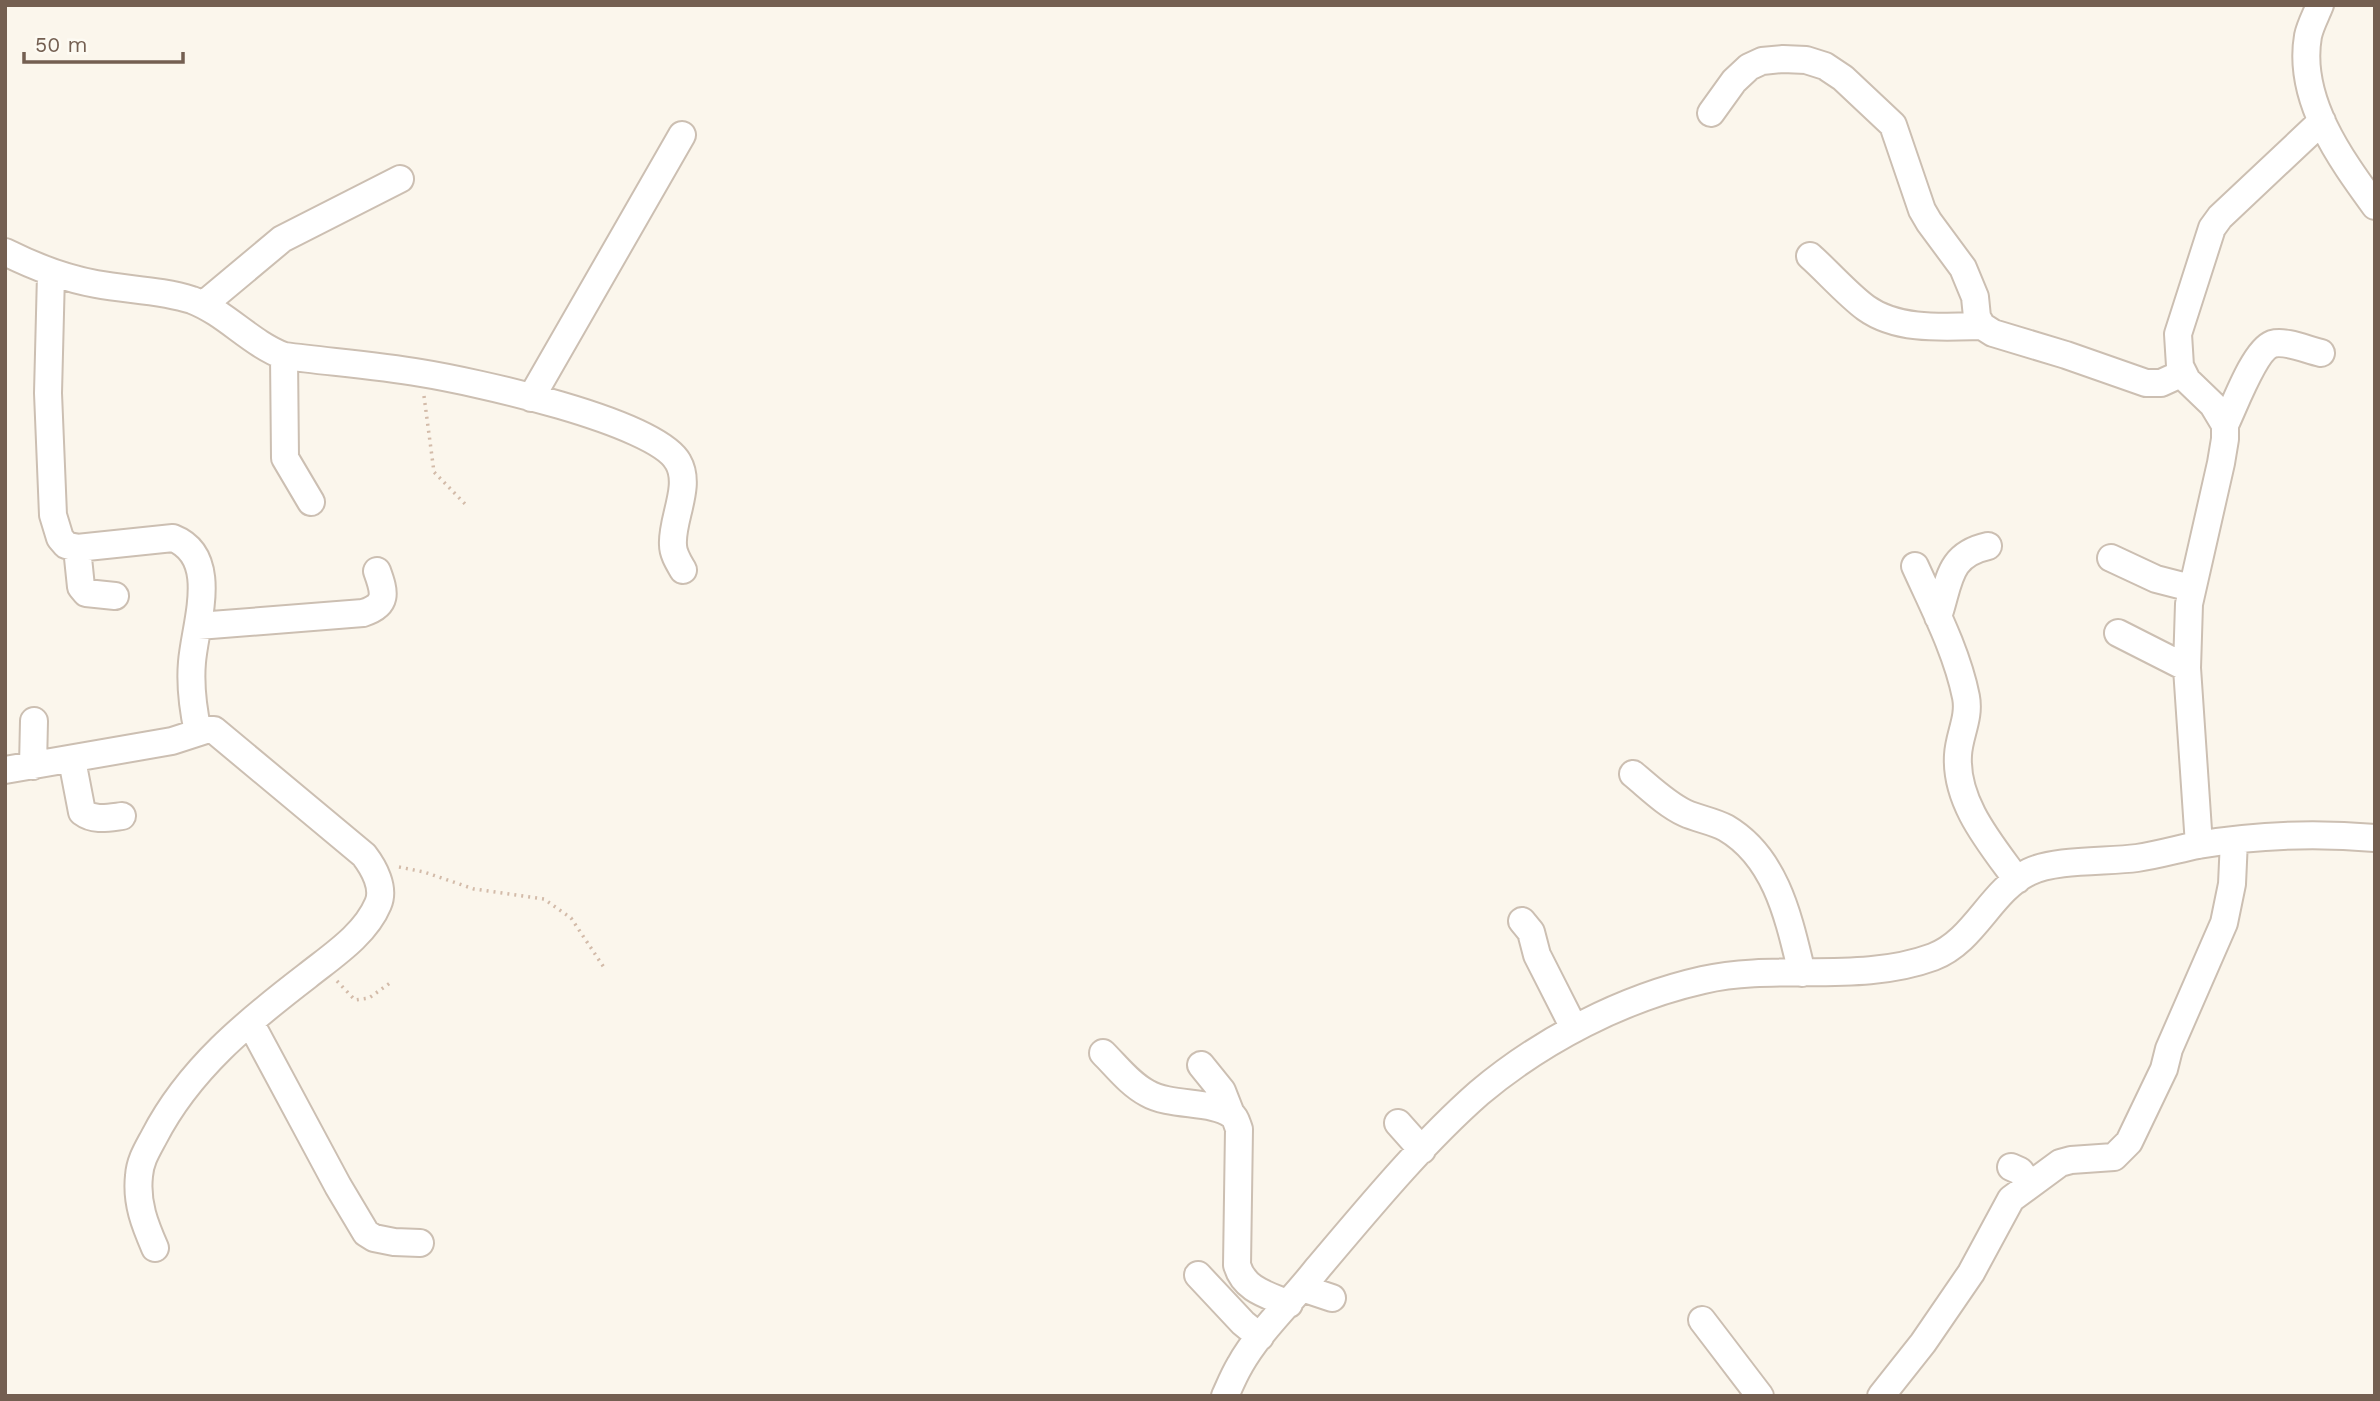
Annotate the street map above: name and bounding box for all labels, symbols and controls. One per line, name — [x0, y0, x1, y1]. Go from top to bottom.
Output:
scale bar — [24, 21, 184, 65]
text: 50 m — [35, 32, 87, 57]

